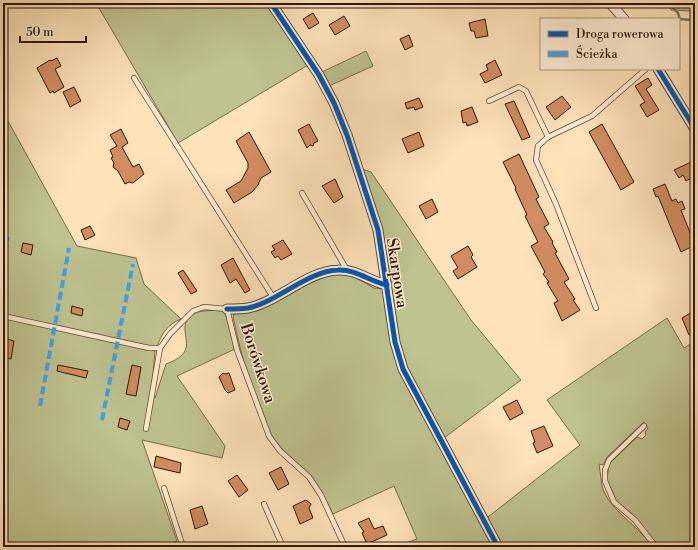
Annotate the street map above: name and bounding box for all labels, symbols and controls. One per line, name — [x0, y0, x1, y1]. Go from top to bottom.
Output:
scale bar — [20, 18, 86, 44]
legend — [540, 18, 680, 70]
text: 50 m — [26, 25, 54, 40]
text: Droga rowerowa — [576, 27, 665, 42]
text: Ścieżka — [576, 45, 618, 62]
street label: Skarpowa — [382, 237, 413, 311]
street label: Borówkowa — [235, 320, 281, 407]

